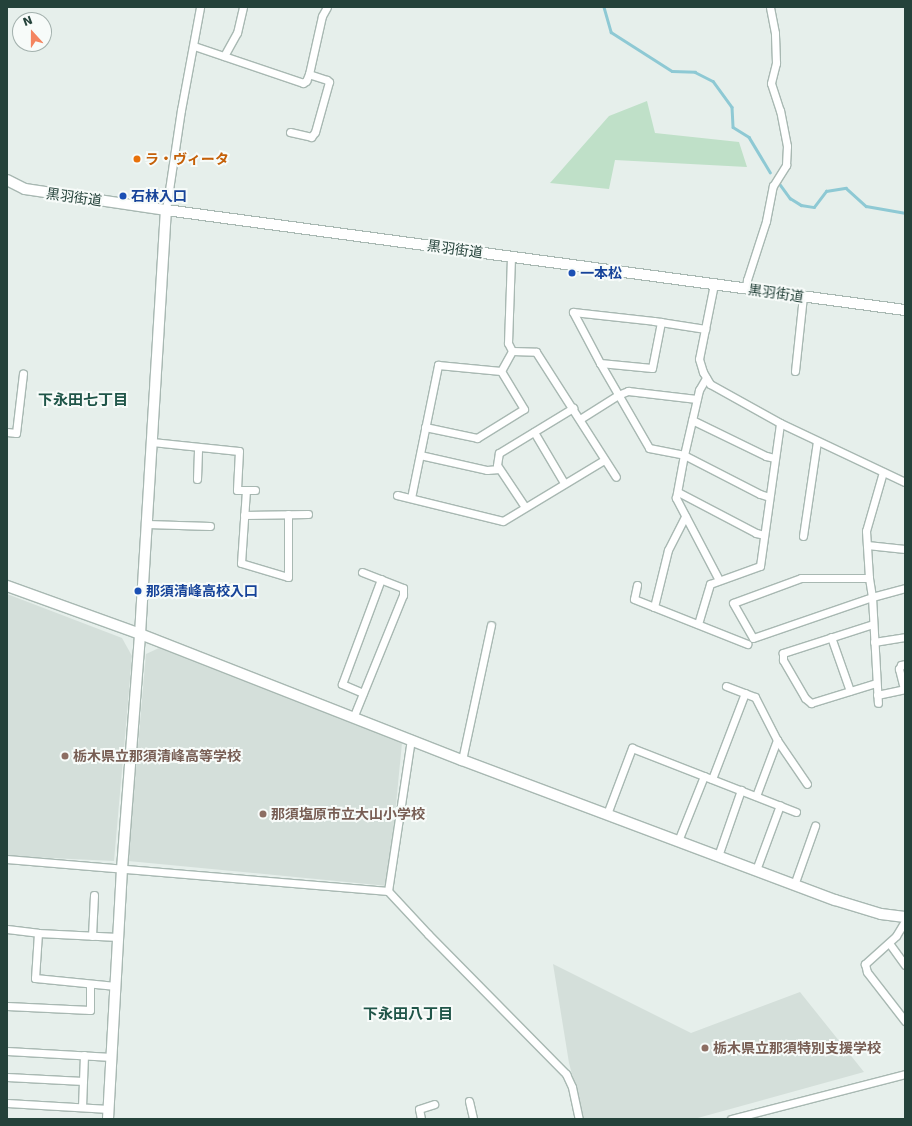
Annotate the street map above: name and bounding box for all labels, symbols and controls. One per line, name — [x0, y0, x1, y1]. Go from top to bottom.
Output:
north arrow — [12, 12, 52, 52]
text: N — [21, 14, 35, 29]
place label: ラ・ヴィータ — [145, 151, 229, 167]
marker: ラ・ヴィータ — [132, 154, 142, 164]
street label: 黒羽街道 — [45, 185, 103, 209]
place label: 石林入口 — [131, 188, 187, 204]
marker: 石林入口 — [118, 191, 128, 201]
street label: 黒羽街道 — [426, 237, 484, 261]
place label: 一本松 — [580, 265, 622, 281]
marker: 一本松 — [567, 268, 577, 278]
street label: 黒羽街道 — [747, 281, 805, 305]
district label: 下永田七丁目 — [38, 392, 128, 410]
place label: 那須清峰高校入口 — [146, 583, 258, 599]
marker: 那須清峰高校入口 — [133, 586, 143, 596]
place label: 栃木県立那須清峰高等学校 — [73, 748, 241, 764]
marker: 栃木県立那須清峰高等学校 — [60, 751, 70, 761]
place label: 那須塩原市立大山小学校 — [271, 806, 425, 822]
marker: 那須塩原市立大山小学校 — [258, 809, 268, 819]
district label: 下永田八丁目 — [363, 1006, 453, 1024]
place label: 栃木県立那須特別支援学校 — [713, 1040, 881, 1056]
marker: 栃木県立那須特別支援学校 — [700, 1043, 710, 1053]

